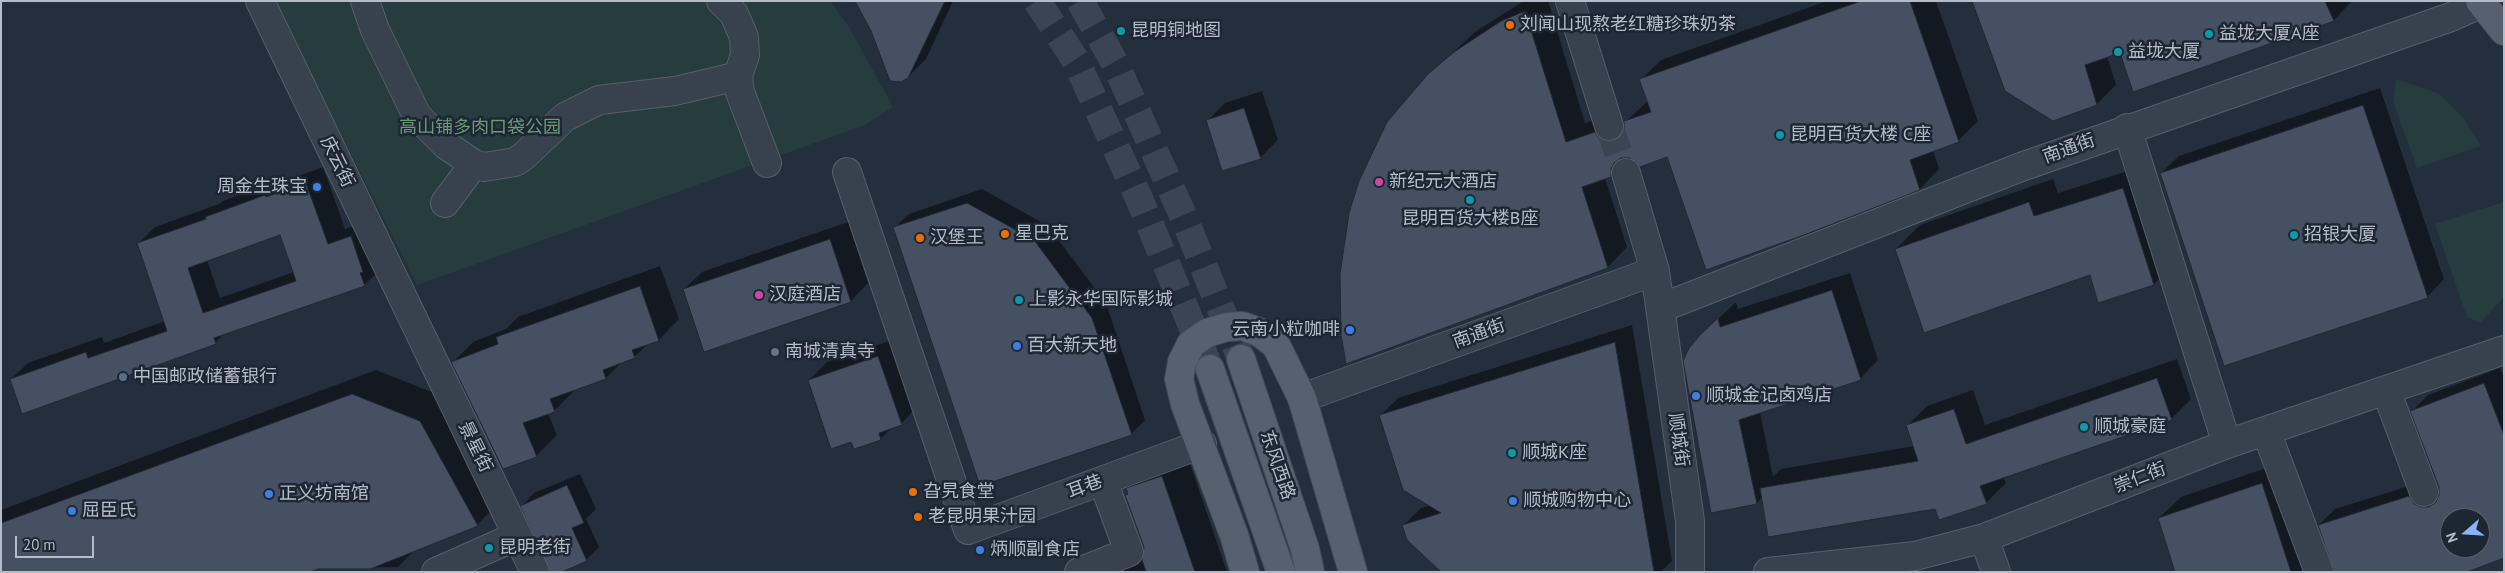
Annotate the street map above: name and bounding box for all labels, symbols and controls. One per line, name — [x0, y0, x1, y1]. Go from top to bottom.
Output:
place label: 刘闻山现熬老红糖珍珠奶茶 — [1520, 14, 1736, 36]
marker: 刘闻山现熬老红糖珍珠奶茶 — [1504, 19, 1516, 31]
place label: 昆明铜地图 — [1131, 20, 1221, 42]
place label: 益垅大厦A座 — [2219, 23, 2320, 45]
marker: 昆明铜地图 — [1115, 25, 1127, 37]
marker: 益垅大厦A座 — [2203, 28, 2215, 40]
place label: 益垅大厦 — [2128, 41, 2200, 63]
marker: 益垅大厦 — [2112, 46, 2124, 58]
park label: 高山铺多肉口袋公园 — [399, 117, 561, 139]
place label: 昆明百货大楼 C座 — [1790, 124, 1931, 146]
marker: 昆明百货大楼 C座 — [1774, 129, 1786, 141]
street label: 南通街 — [2040, 130, 2098, 168]
street label: 庆云街 — [315, 133, 359, 191]
place label: 新纪元大酒店 — [1389, 171, 1497, 193]
place label: 周金生珠宝 — [217, 176, 307, 198]
marker: 新纪元大酒店 — [1373, 176, 1385, 188]
marker: 周金生珠宝 — [311, 181, 323, 193]
marker: 昆明百货大楼B座 — [1464, 194, 1476, 206]
place label: 昆明百货大楼B座 — [1402, 208, 1538, 230]
place label: 星巴克 — [1015, 223, 1069, 245]
place label: 招银大厦 — [2304, 224, 2376, 246]
place label: 汉堡王 — [930, 227, 984, 249]
marker: 星巴克 — [999, 228, 1011, 240]
marker: 招银大厦 — [2288, 229, 2300, 241]
marker: 汉堡王 — [914, 232, 926, 244]
place label: 汉庭酒店 — [769, 284, 841, 306]
marker: 汉庭酒店 — [753, 289, 765, 301]
place label: 上影永华国际影城 — [1029, 289, 1173, 311]
marker: 上影永华国际影城 — [1013, 294, 1025, 306]
street label: 南通街 — [1450, 315, 1508, 353]
place label: 云南小粒咖啡 — [1232, 319, 1340, 341]
marker: 云南小粒咖啡 — [1344, 324, 1356, 336]
place label: 百大新天地 — [1027, 335, 1117, 357]
marker: 百大新天地 — [1011, 340, 1023, 352]
place label: 南城清真寺 — [785, 341, 875, 363]
marker: 南城清真寺 — [769, 346, 781, 358]
place label: 中国邮政储蓄银行 — [133, 366, 277, 388]
marker: 中国邮政储蓄银行 — [117, 371, 129, 383]
place label: 顺城金记卤鸡店 — [1706, 385, 1832, 407]
marker: 顺城金记卤鸡店 — [1690, 390, 1702, 402]
street label: 顺城街 — [1664, 412, 1692, 468]
place label: 顺城豪庭 — [2094, 416, 2166, 438]
street label: 景星街 — [453, 418, 497, 476]
marker: 顺城豪庭 — [2078, 421, 2090, 433]
street label: 东风西路 — [1255, 427, 1299, 503]
place label: 顺城K座 — [1522, 442, 1587, 464]
marker: 顺城K座 — [1506, 447, 1518, 459]
street label: 崇仁街 — [2111, 458, 2169, 498]
street label: 耳巷 — [1064, 471, 1106, 503]
place label: 旮旯食堂 — [923, 481, 995, 503]
place label: 正义坊南馆 — [279, 483, 369, 505]
marker: 旮旯食堂 — [907, 486, 919, 498]
marker: 正义坊南馆 — [263, 488, 275, 500]
place label: 顺城购物中心 — [1523, 490, 1631, 512]
marker: 顺城购物中心 — [1507, 495, 1519, 507]
place label: 屈臣氏 — [82, 500, 136, 522]
marker: 屈臣氏 — [66, 505, 78, 517]
place label: 老昆明果汁园 — [928, 506, 1036, 528]
north arrow — [2440, 508, 2490, 558]
marker: 老昆明果汁园 — [912, 511, 924, 523]
scale bar — [18, 526, 96, 558]
text: N — [2442, 530, 2462, 545]
text: 20 m — [23, 535, 56, 554]
place label: 昆明老街 — [499, 537, 571, 559]
place label: 炳顺副食店 — [990, 539, 1080, 561]
marker: 昆明老街 — [483, 542, 495, 554]
marker: 炳顺副食店 — [974, 544, 986, 556]

